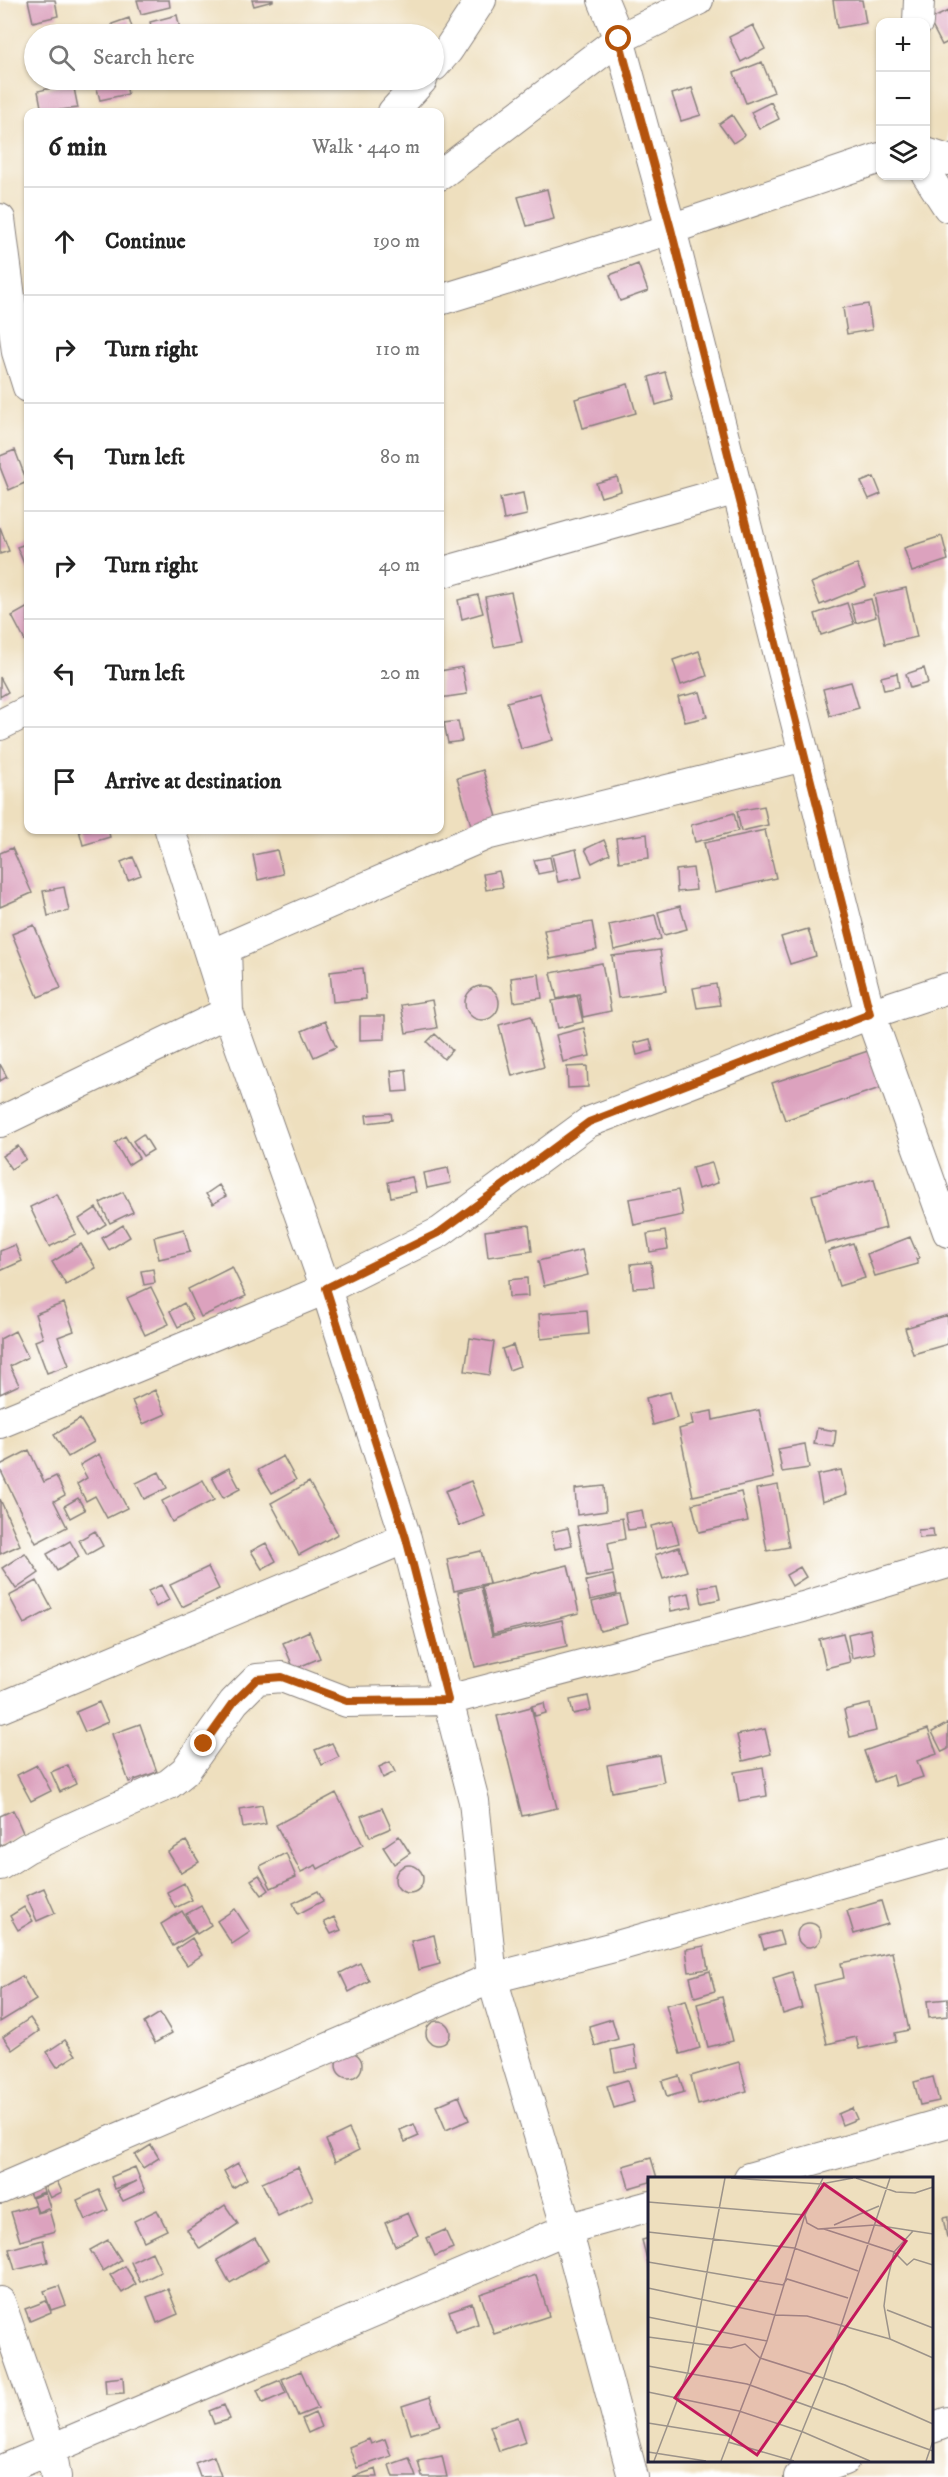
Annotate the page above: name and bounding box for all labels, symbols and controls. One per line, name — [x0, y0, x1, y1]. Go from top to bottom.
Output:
map controls — [876, 18, 930, 180]
button: + — [876, 18, 930, 72]
search box — [24, 24, 444, 90]
route start — [605, 25, 631, 51]
icon: search — [45, 41, 78, 74]
text: Search here — [93, 44, 195, 71]
button: − — [876, 72, 930, 126]
button: layers — [876, 126, 930, 180]
text: 6 min — [48, 131, 107, 164]
text: Walk · 440 m — [312, 135, 420, 160]
icon: ahead — [48, 225, 81, 258]
text: Continue — [105, 228, 186, 255]
text: 190 m — [373, 229, 420, 254]
icon: right — [48, 333, 81, 366]
text: Turn right — [105, 336, 198, 363]
text: 110 m — [375, 337, 420, 362]
icon: left — [48, 441, 81, 474]
text: Turn left — [105, 444, 185, 471]
text: 80 m — [380, 445, 420, 470]
icon: right — [48, 549, 81, 582]
text: Turn right — [105, 552, 198, 579]
text: 40 m — [378, 553, 420, 578]
icon: left — [48, 657, 81, 690]
text: Turn left — [105, 660, 185, 687]
text: 20 m — [380, 661, 420, 686]
icon: arrive — [48, 765, 81, 798]
text: Arrive at destination — [105, 768, 282, 795]
route end — [190, 1730, 216, 1756]
inset map — [648, 2177, 933, 2462]

